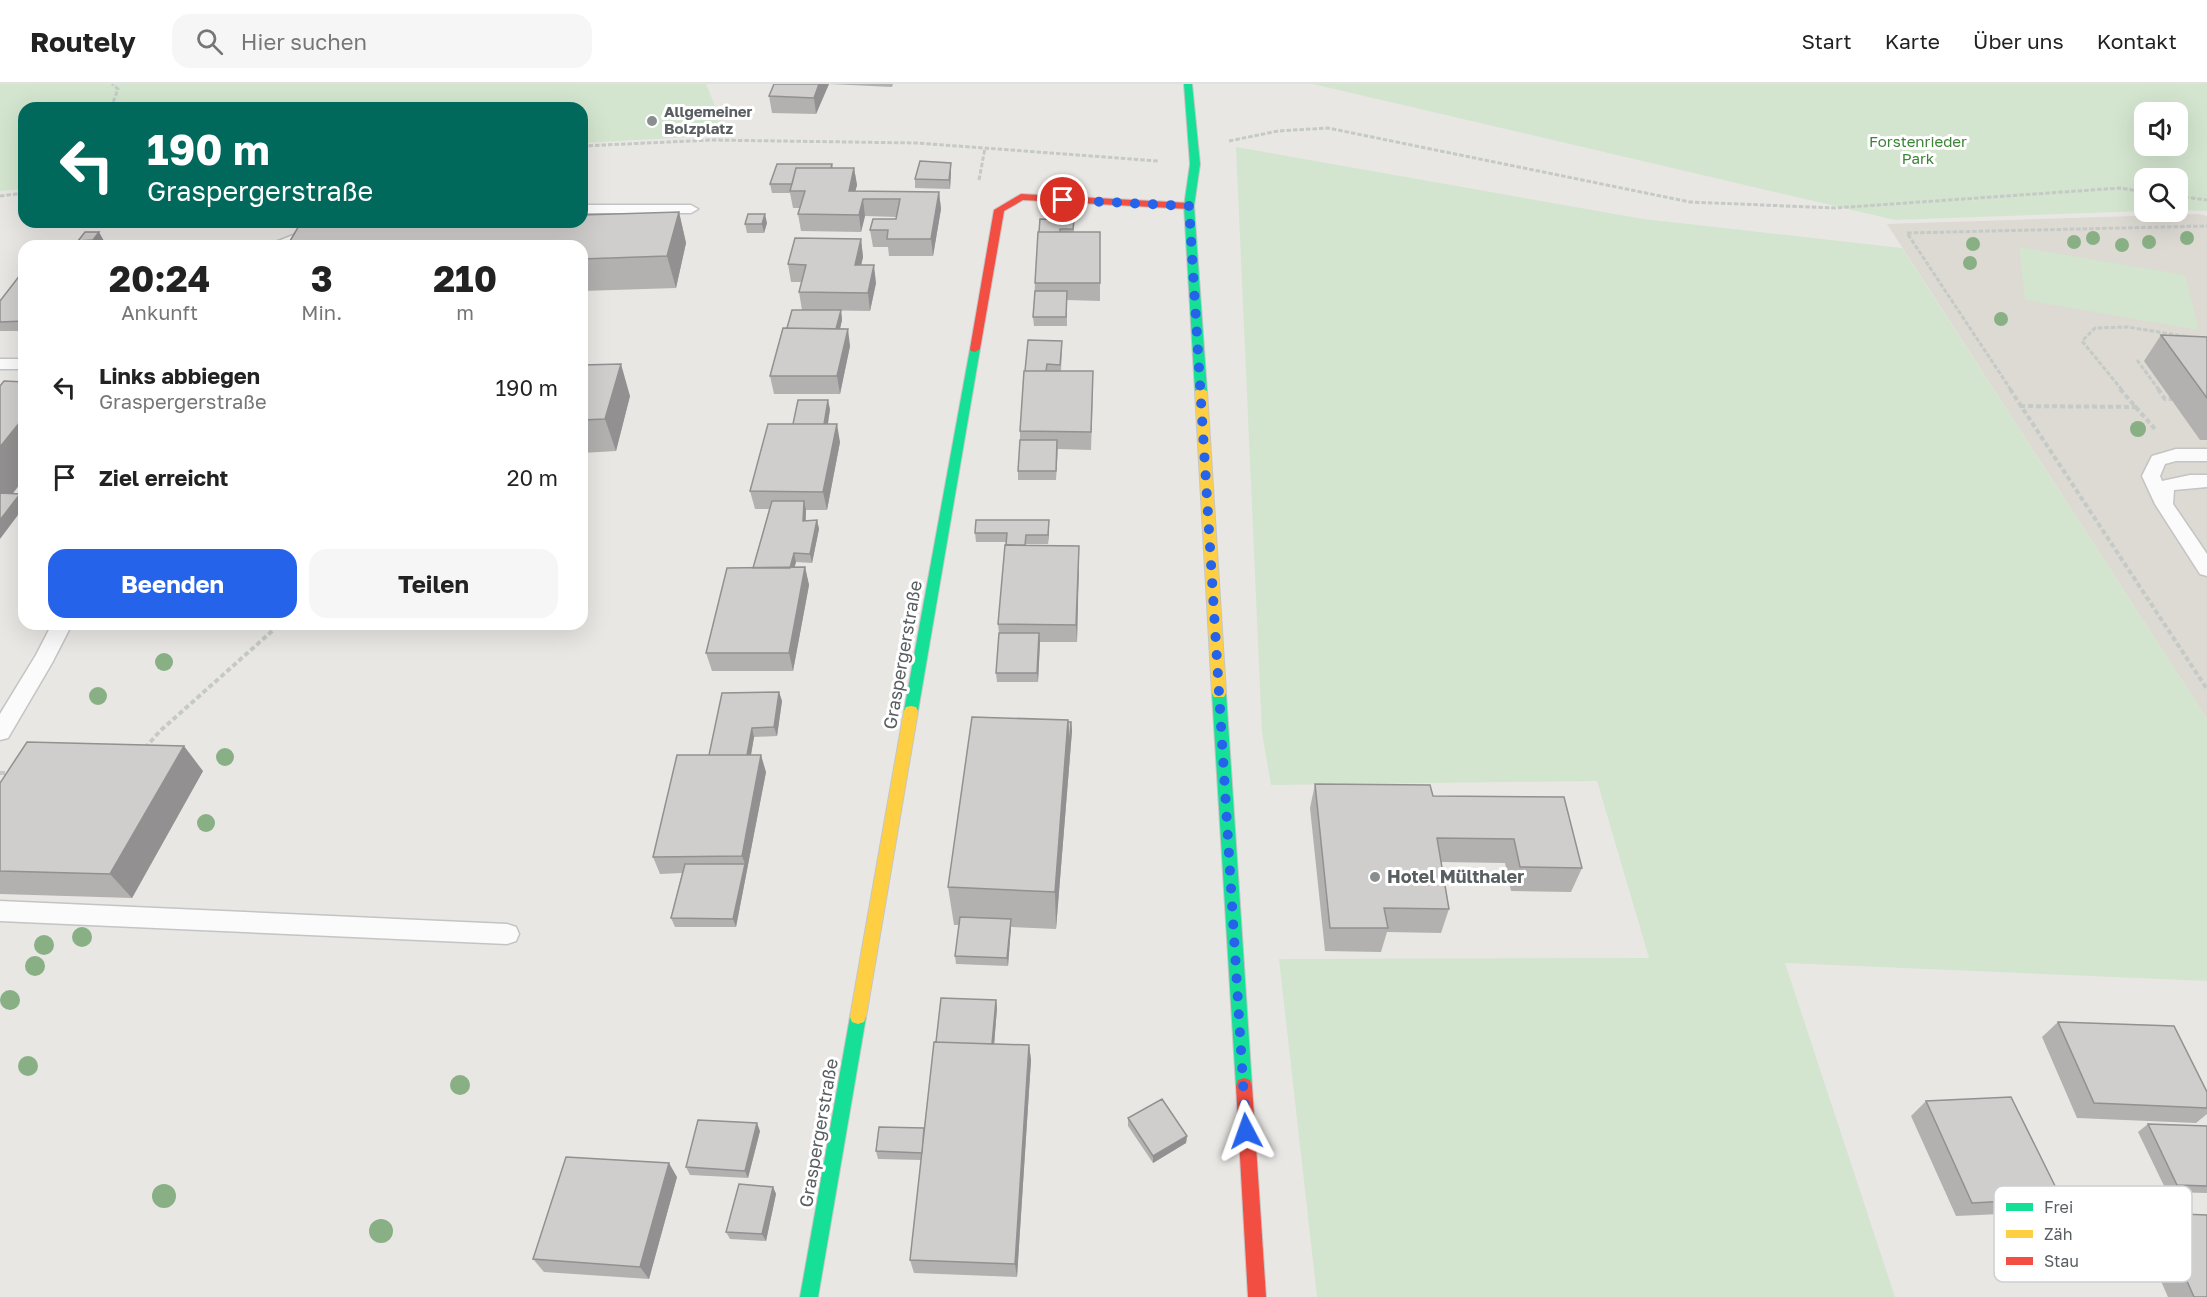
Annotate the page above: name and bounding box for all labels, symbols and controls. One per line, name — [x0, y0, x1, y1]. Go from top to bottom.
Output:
search box — [172, 14, 592, 68]
text: Routely — [30, 25, 136, 58]
icon: search — [193, 25, 226, 58]
text: Hier suchen — [241, 28, 367, 55]
text: Start — [1801, 28, 1852, 54]
text: Karte — [1885, 28, 1940, 54]
text: Über uns — [1973, 28, 2064, 54]
text: Kontakt — [2097, 28, 2177, 54]
place label: Allgemeiner Bolzplatz — [664, 102, 753, 137]
map controls — [2134, 102, 2188, 222]
button: sound — [2134, 102, 2188, 156]
marker: Allgemeiner Bolzplatz — [645, 114, 659, 128]
text: 190 m — [147, 124, 270, 174]
icon: left — [48, 126, 126, 204]
park label: Forstenrieder Park — [1869, 132, 1967, 167]
button: search — [2134, 168, 2188, 222]
pin — [1037, 174, 1088, 225]
text: Graspergerstraße — [147, 175, 373, 207]
icon: arrive — [1046, 183, 1079, 216]
text: 20:24 — [109, 257, 210, 300]
text: 3 — [311, 257, 333, 300]
text: 210 — [433, 257, 497, 300]
text: Ankunft — [121, 300, 198, 324]
text: Min. — [301, 300, 342, 324]
text: m — [456, 300, 474, 324]
text: Links abbiegen — [99, 362, 260, 389]
icon: left — [48, 371, 81, 404]
text: 190 m — [495, 374, 558, 401]
text: Graspergerstraße — [99, 389, 267, 413]
icon: arrive — [48, 461, 81, 494]
text: Ziel erreicht — [99, 464, 228, 491]
text: 20 m — [507, 464, 558, 491]
button: Beenden — [48, 549, 297, 618]
button: Teilen — [309, 549, 558, 618]
street label: Graspergerstraße — [878, 579, 926, 731]
place label: Hotel Mülthaler — [1387, 865, 1524, 887]
marker: Hotel Mülthaler — [1368, 870, 1382, 884]
street label: Graspergerstraße — [794, 1057, 842, 1209]
position arrow — [1214, 1099, 1278, 1163]
legend — [1994, 1186, 2192, 1282]
text: Frei — [2044, 1197, 2073, 1217]
text: Zäh — [2044, 1224, 2072, 1244]
text: Stau — [2044, 1251, 2079, 1271]

